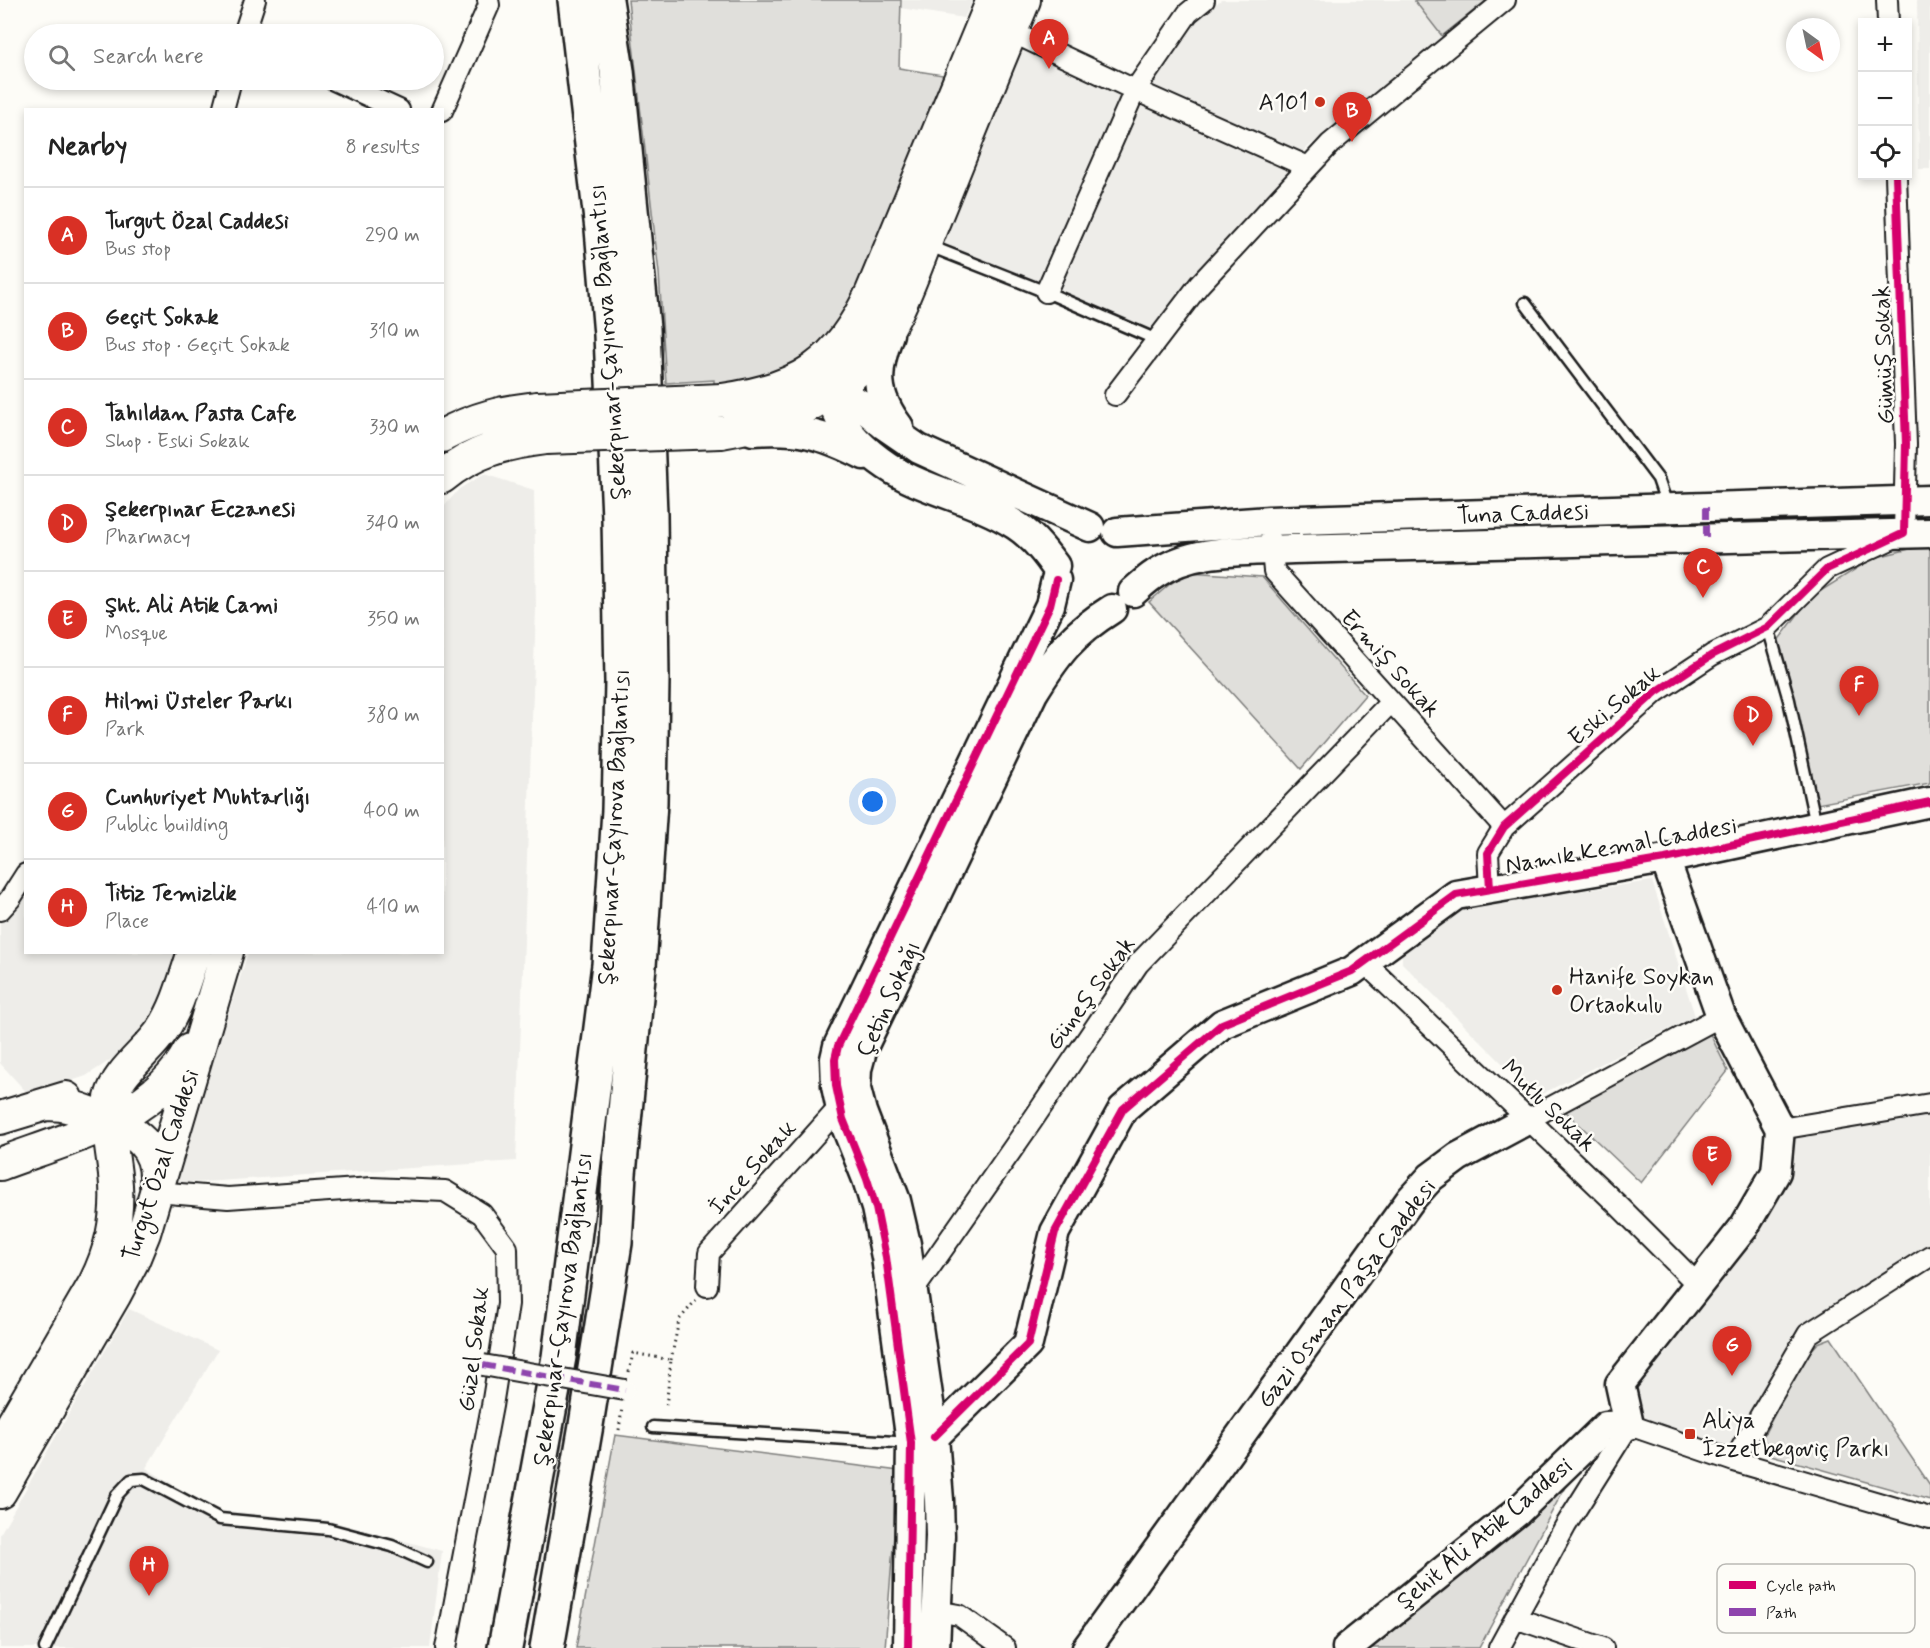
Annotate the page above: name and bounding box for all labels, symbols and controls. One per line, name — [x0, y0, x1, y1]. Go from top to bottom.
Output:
north arrow — [1786, 18, 1840, 72]
map controls — [1858, 18, 1912, 180]
button: + — [1858, 18, 1912, 72]
pin: A — [1030, 20, 1068, 69]
search box — [24, 24, 444, 90]
icon: search — [45, 41, 78, 74]
text: Search here — [93, 43, 204, 71]
button: − — [1858, 72, 1912, 126]
place label: A101 — [1259, 88, 1308, 119]
pin: B — [1332, 92, 1372, 142]
marker: A101 — [1313, 95, 1327, 109]
button: locate — [1858, 126, 1912, 180]
text: Nearby — [48, 130, 127, 164]
text: 8 results — [346, 134, 420, 161]
street label: Şekerpınar-Çayırova Bağlantısı — [582, 183, 635, 501]
text: Turgut Özal Caddesi — [105, 208, 289, 236]
text: A — [61, 222, 74, 249]
text: 290 m — [365, 222, 420, 249]
text: Bus stop — [105, 236, 171, 263]
street label: Gümüş Sokak — [1867, 285, 1902, 425]
text: Geçit Sokak — [105, 304, 219, 332]
text: B — [61, 318, 74, 345]
text: 310 m — [369, 318, 420, 345]
text: Bus stop · Geçit Sokak — [105, 332, 290, 359]
text: Tahıldan Pasta Cafe — [105, 400, 296, 428]
text: C — [60, 414, 75, 441]
text: 330 m — [369, 414, 420, 441]
text: Shop · Eski Sokak — [105, 428, 250, 455]
text: Şekerpınar Eczanesi — [105, 496, 296, 524]
street label: Tuna Caddesi — [1456, 497, 1590, 532]
text: D — [61, 510, 74, 537]
text: 340 m — [365, 510, 420, 537]
text: Pharmacy — [105, 524, 191, 551]
pin: C — [1684, 548, 1722, 598]
text: Şht. Ali Atik Cami — [105, 592, 278, 620]
street label: Ermiş Sokak — [1333, 603, 1447, 725]
text: E — [62, 606, 73, 633]
text: 350 m — [367, 606, 420, 633]
text: Mosque — [105, 620, 168, 647]
street label: Eski Sokak — [1562, 659, 1667, 754]
pin: F — [1840, 666, 1878, 716]
street label: Şekerpınar-Çayırova Bağlantısı — [591, 668, 638, 986]
text: Hilmi Üsteler Parkı — [105, 688, 293, 716]
pin: D — [1734, 696, 1772, 746]
text: F — [62, 702, 73, 729]
text: 380 m — [367, 702, 420, 729]
text: Park — [105, 716, 145, 743]
text: Cunhuriyet Muhtarlığı — [105, 784, 310, 812]
your location — [858, 787, 887, 816]
text: G — [61, 798, 74, 825]
text: 400 m — [364, 798, 420, 825]
street label: Namık Kemal Caddesi — [1503, 811, 1739, 882]
text: Public building — [105, 812, 228, 839]
text: Titiz Temizlik — [105, 880, 237, 908]
text: H — [61, 894, 74, 921]
text: 410 m — [366, 894, 420, 921]
text: Place — [105, 908, 149, 935]
street label: Güneş Sokak — [1039, 931, 1143, 1057]
street label: Çetin Sokağı — [850, 937, 929, 1063]
place label: Hanife Soykan Ortaokulu — [1569, 962, 1714, 1021]
marker: Hanife Soykan Ortaokulu — [1550, 983, 1564, 997]
street label: Mutlu Sokak — [1494, 1053, 1602, 1159]
street label: Turgut Özal Caddesi — [116, 1065, 209, 1266]
street label: İnce Sokak — [702, 1114, 804, 1222]
pin: E — [1692, 1136, 1732, 1186]
street label: Şekerpınar-Çayırova Bağlantısı — [526, 1150, 601, 1468]
street label: Gazi Osman Paşa Caddesi — [1251, 1173, 1444, 1415]
street label: Güzel Sokak — [451, 1285, 498, 1414]
pin: G — [1712, 1326, 1752, 1376]
place label: Aliya İzzetbegoviç Parkı — [1702, 1406, 1890, 1465]
marker: Aliya İzzetbegoviç Parkı — [1683, 1427, 1697, 1441]
street label: Şehit Ali Atik Caddesi — [1390, 1451, 1580, 1617]
pin: H — [130, 1546, 168, 1596]
legend — [1717, 1564, 1915, 1633]
text: Cycle path — [1766, 1576, 1836, 1597]
text: Path — [1766, 1603, 1797, 1624]

